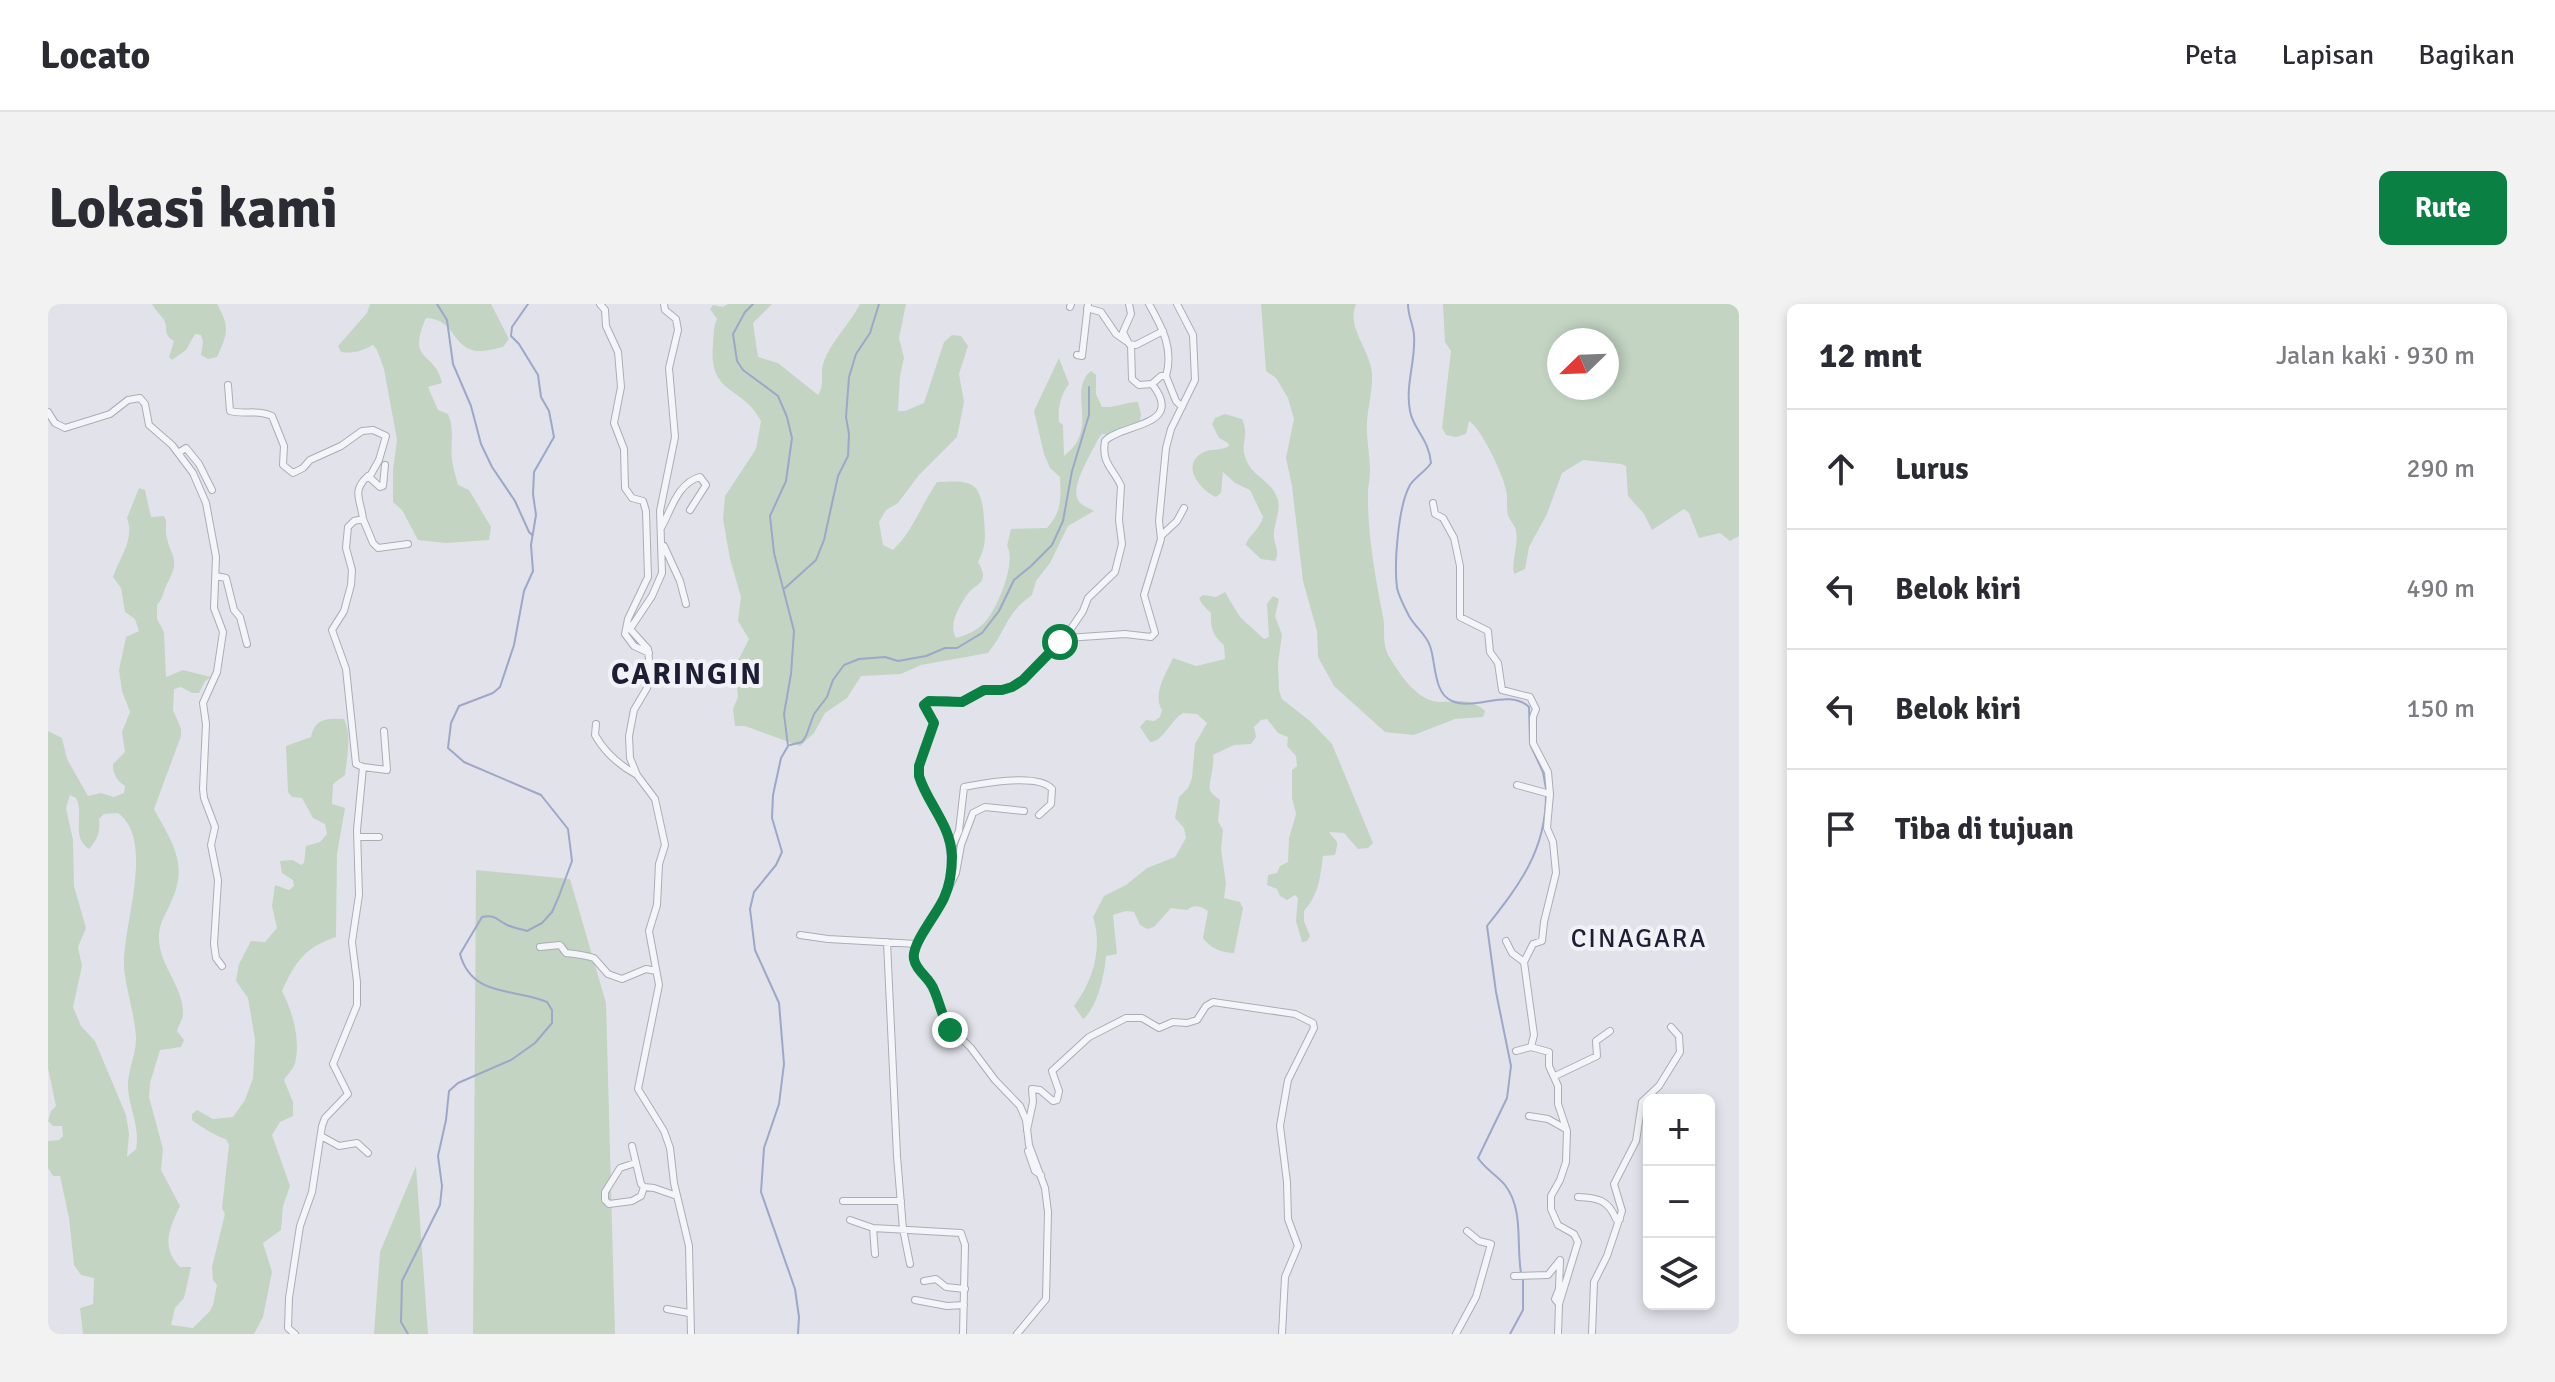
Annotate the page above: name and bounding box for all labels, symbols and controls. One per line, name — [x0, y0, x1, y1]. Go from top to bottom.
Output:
text: Locato — [40, 32, 150, 79]
text: Peta — [2184, 38, 2238, 72]
text: Lapisan — [2282, 38, 2374, 72]
text: Bagikan — [2418, 38, 2515, 72]
button: Rute — [2379, 171, 2507, 245]
text: Lokasi kami — [48, 174, 338, 243]
north arrow — [1547, 328, 1619, 400]
text: 12 mnt — [1819, 335, 1922, 377]
text: Jalan kaki · 930 m — [2276, 340, 2475, 372]
icon: ahead — [1819, 447, 1863, 491]
text: Lurus — [1895, 451, 1969, 488]
text: 290 m — [2406, 453, 2475, 485]
icon: left — [1819, 567, 1863, 611]
text: Belok kiri — [1895, 571, 2021, 608]
text: 490 m — [2406, 573, 2475, 605]
route start — [1042, 624, 1078, 660]
district label: CARINGIN — [611, 656, 763, 693]
icon: left — [1819, 687, 1863, 731]
text: Belok kiri — [1895, 691, 2021, 728]
text: 150 m — [2406, 693, 2475, 725]
icon: arrive — [1819, 807, 1863, 851]
text: Tiba di tujuan — [1895, 811, 2074, 848]
district label: CINAGARA — [1571, 923, 1707, 955]
route end — [932, 1012, 968, 1048]
map controls — [1643, 1094, 1715, 1310]
button: + — [1643, 1094, 1715, 1166]
button: − — [1643, 1166, 1715, 1238]
button: layers — [1643, 1238, 1715, 1310]

